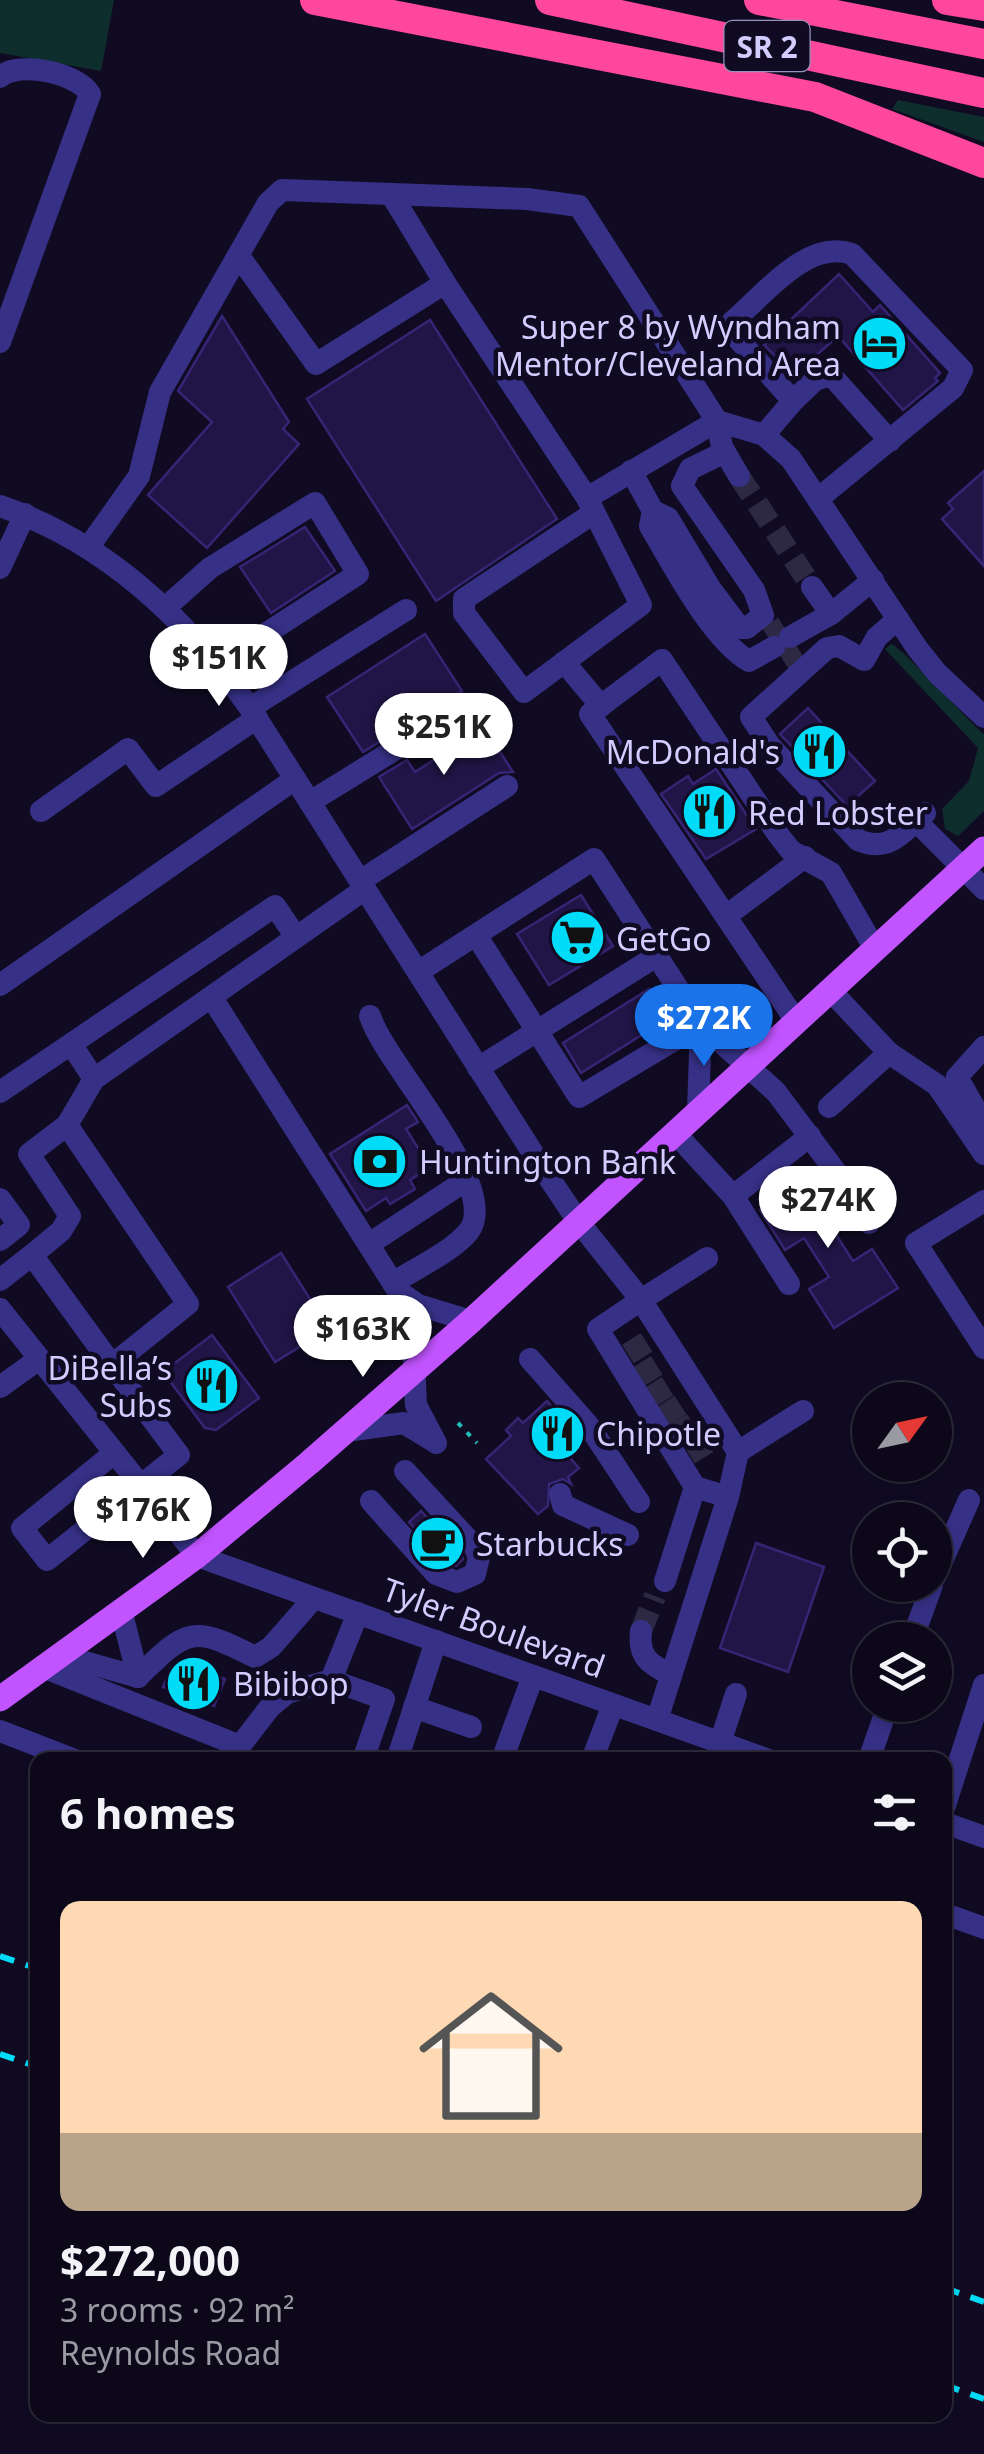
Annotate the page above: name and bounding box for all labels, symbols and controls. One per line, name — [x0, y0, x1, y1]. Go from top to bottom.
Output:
road number: SR 2 — [724, 21, 810, 71]
place label: Super 8 by Wyndham Mentor/Cleveland Area — [495, 305, 841, 385]
hotel icon: Super 8 by Wyndham Mentor/Cleveland Area — [850, 314, 910, 374]
pin: $151K — [149, 624, 289, 709]
text: $151K — [172, 635, 266, 678]
pin: $251K — [374, 693, 514, 778]
text: $251K — [397, 704, 491, 747]
restaurant icon: McDonald's — [789, 721, 849, 781]
place label: McDonald's — [606, 730, 780, 773]
restaurant icon: Red Lobster — [679, 782, 739, 842]
place label: Red Lobster — [748, 791, 928, 834]
supermarket icon: GetGo — [547, 908, 607, 968]
place label: GetGo — [616, 917, 712, 960]
pin: $272K — [634, 984, 774, 1069]
text: $272K — [657, 995, 751, 1038]
bank icon: Huntington Bank — [350, 1131, 410, 1191]
place label: Huntington Bank — [419, 1140, 676, 1183]
pin: $274K — [758, 1166, 898, 1251]
text: $274K — [781, 1177, 875, 1220]
pin: $163K — [293, 1295, 433, 1380]
text: $163K — [316, 1306, 410, 1349]
place label: DiBella’s Subs — [47, 1346, 172, 1426]
restaurant icon: DiBella’s Subs — [181, 1355, 241, 1415]
north arrow — [852, 1382, 952, 1482]
map controls — [852, 1382, 952, 1722]
restaurant icon: Chipotle — [527, 1403, 587, 1463]
place label: Chipotle — [596, 1412, 721, 1455]
pin: $176K — [73, 1476, 213, 1561]
text: $176K — [96, 1487, 190, 1530]
button: locate — [852, 1502, 952, 1602]
cafe icon: Starbucks — [407, 1513, 467, 1573]
place label: Starbucks — [476, 1522, 624, 1565]
street label: Tyler Boulevard — [377, 1567, 611, 1687]
button: layers — [852, 1622, 952, 1722]
restaurant icon: Bibibop — [164, 1653, 224, 1713]
place label: Bibibop — [233, 1662, 349, 1705]
text: 6 homes — [60, 1784, 236, 1841]
icon: filters — [867, 1785, 922, 1840]
icon: home — [401, 1966, 581, 2146]
text: $272,000 — [60, 2231, 240, 2288]
text: 3 rooms · 92 m² — [60, 2288, 294, 2331]
text: Reynolds Road — [60, 2331, 281, 2374]

